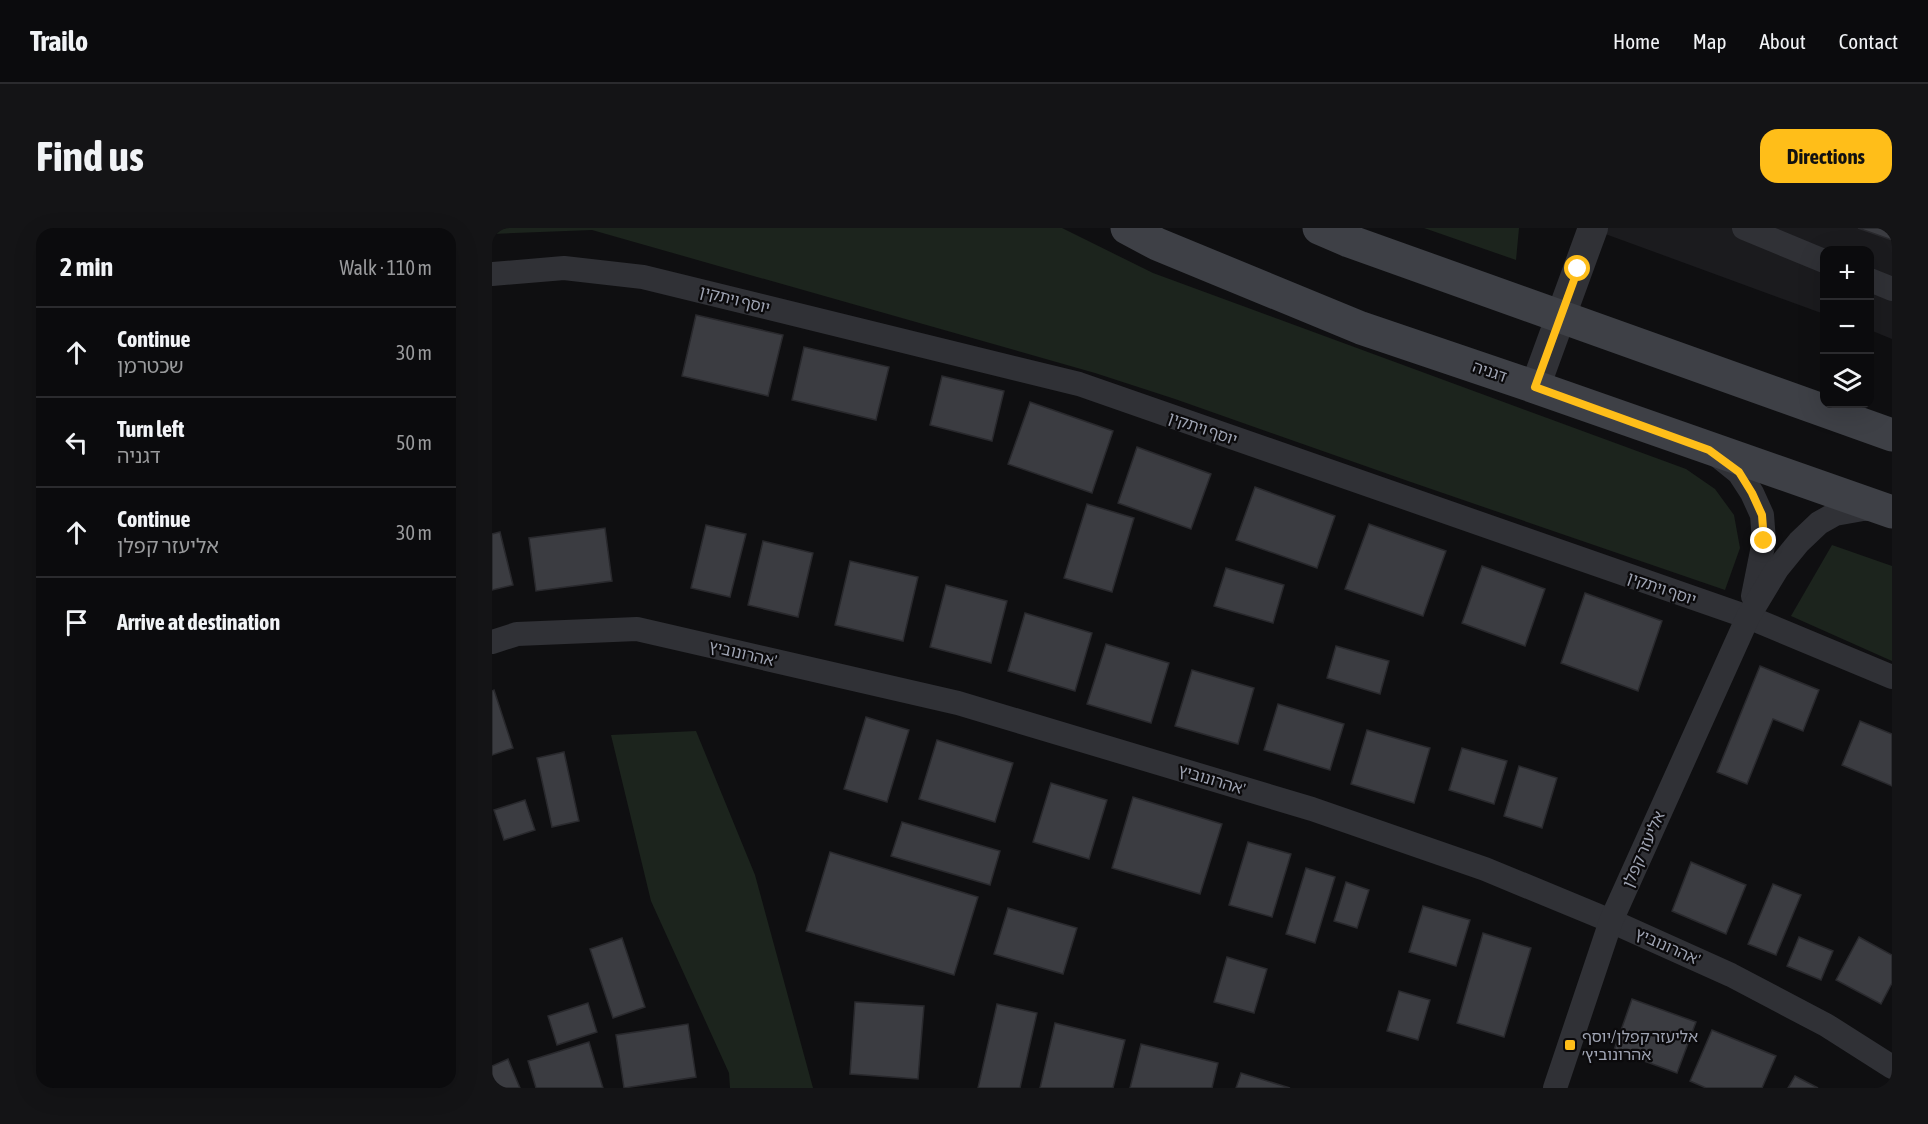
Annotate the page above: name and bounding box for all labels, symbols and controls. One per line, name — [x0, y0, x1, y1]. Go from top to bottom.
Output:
text: Trailo — [30, 25, 88, 57]
text: Home — [1613, 29, 1660, 53]
text: Map — [1693, 29, 1727, 53]
text: About — [1760, 29, 1806, 53]
text: Contact — [1839, 29, 1898, 53]
button: Directions — [1760, 129, 1892, 183]
text: Find us — [36, 132, 144, 180]
map controls — [1820, 246, 1874, 408]
button: + — [1820, 246, 1874, 300]
text: 2 min — [60, 252, 113, 282]
route start — [1564, 255, 1590, 281]
text: Walk · 110 m — [340, 256, 432, 279]
street label: יוסף ויתקין — [698, 282, 772, 316]
button: − — [1820, 300, 1874, 354]
text: Continue — [117, 326, 191, 352]
icon: ahead — [60, 336, 93, 369]
text: 30 m — [396, 341, 432, 364]
text: שכטרמן — [117, 354, 184, 377]
button: layers — [1820, 354, 1874, 408]
street label: דגניה — [1471, 357, 1510, 385]
street label: יוסף ויתקין — [1166, 408, 1240, 448]
text: Turn left — [117, 416, 184, 442]
icon: left — [60, 426, 93, 459]
text: 50 m — [396, 431, 432, 454]
text: דגניה — [117, 444, 161, 467]
text: Continue — [117, 506, 191, 532]
icon: ahead — [60, 516, 93, 549]
text: 30 m — [396, 521, 432, 544]
route end — [1750, 527, 1776, 553]
text: אליעזר קפלן — [117, 534, 219, 557]
street label: יוסף ויתקין — [1625, 568, 1699, 608]
icon: arrive — [60, 606, 93, 639]
text: Arrive at destination — [117, 609, 280, 635]
street label: אהרונוביץ' — [707, 636, 779, 670]
street label: אהרונוביץ' — [1176, 760, 1248, 798]
street label: אליעזר קפלן — [1618, 808, 1668, 890]
street label: אהרונוביץ' — [1633, 924, 1704, 968]
place label: אליעזר קפלן/יוסף אהרונוביץ׳ — [1582, 1027, 1698, 1063]
marker: אליעזר קפלן/יוסף אהרונוביץ׳ — [1563, 1038, 1577, 1052]

